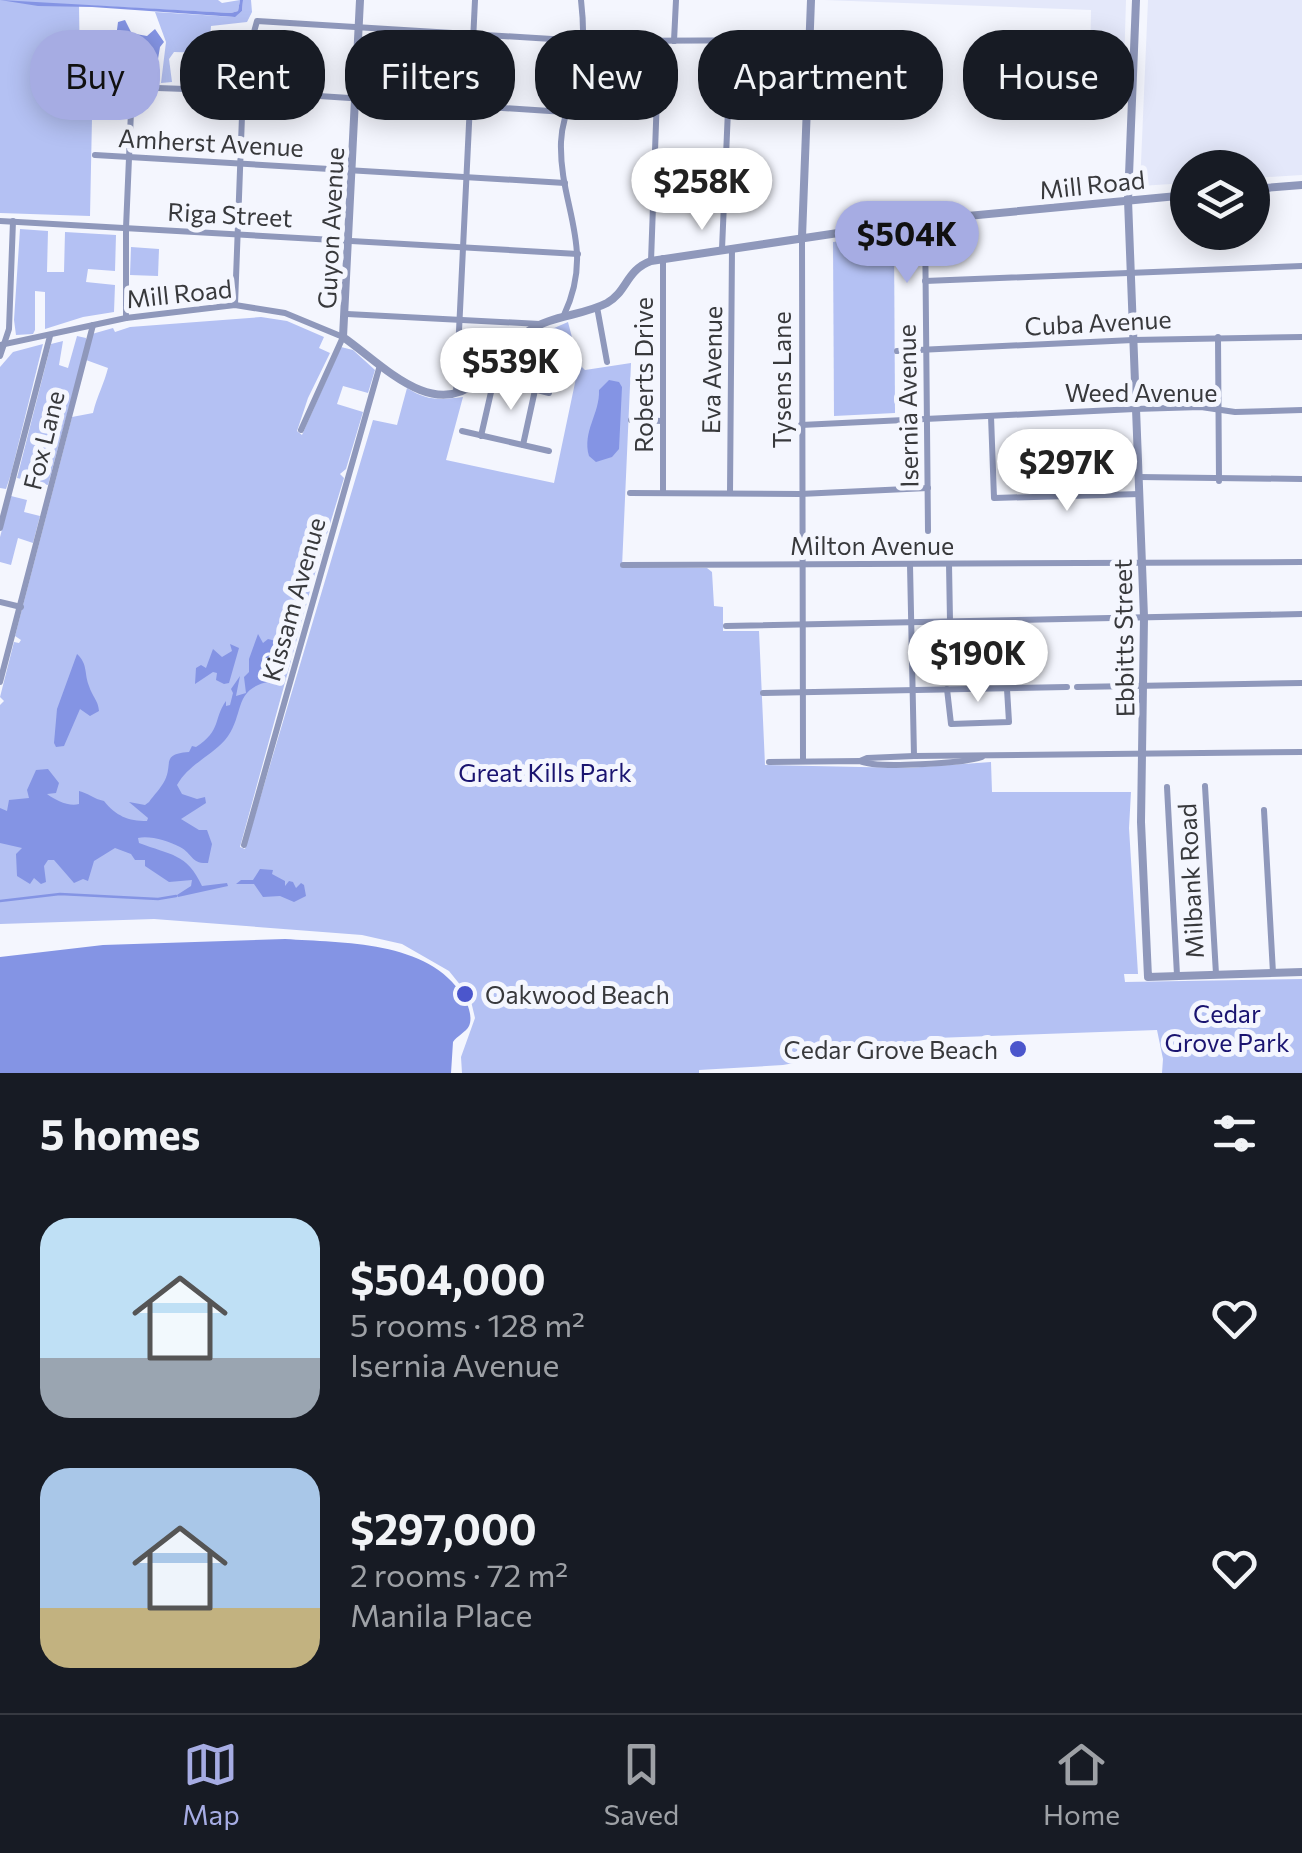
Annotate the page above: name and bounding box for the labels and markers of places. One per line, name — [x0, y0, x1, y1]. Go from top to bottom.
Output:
pin: $258K — [632, 148, 772, 233]
pin: $504K — [837, 201, 977, 286]
pin: $539K — [441, 328, 581, 413]
pin: $297K — [997, 429, 1137, 514]
pin: $190K — [908, 620, 1048, 705]
place label: Oakwood Beach — [485, 979, 670, 1009]
marker: Oakwood Beach — [454, 983, 476, 1005]
place label: Cedar Grove Beach — [784, 1034, 998, 1064]
marker: Cedar Grove Beach — [1007, 1038, 1029, 1060]

